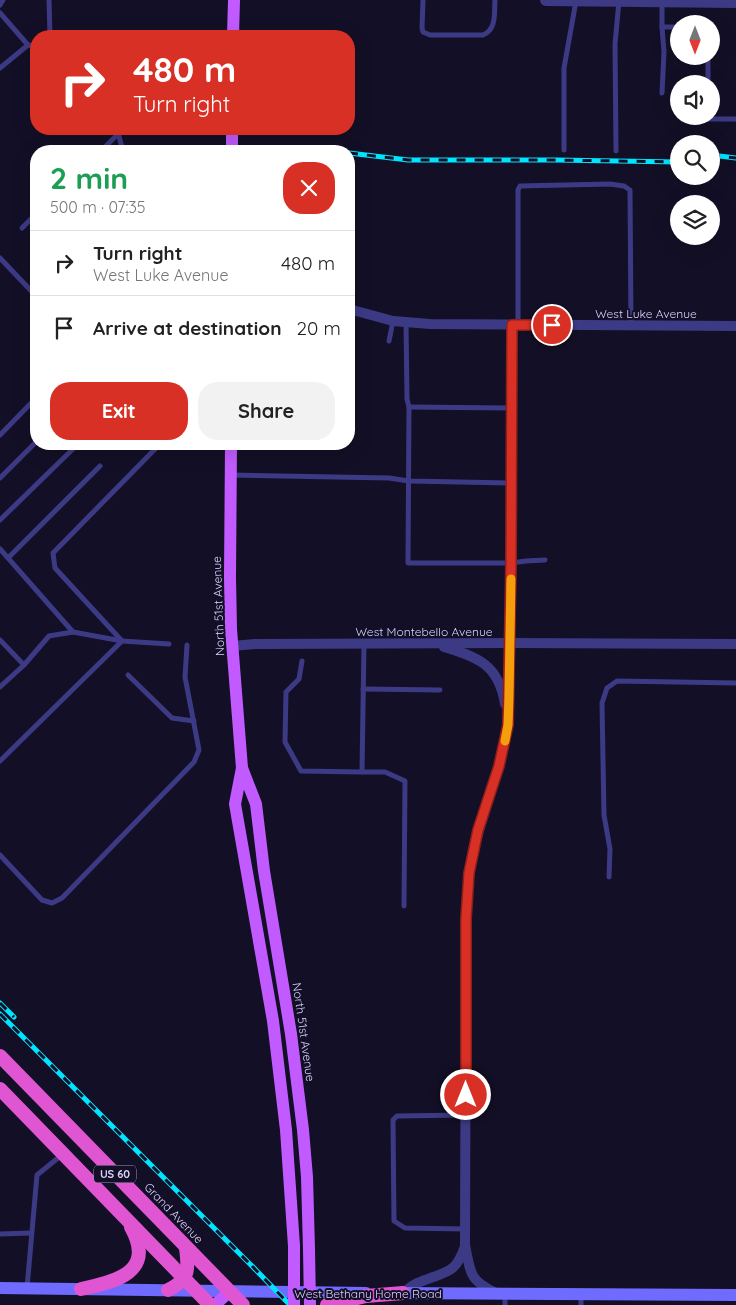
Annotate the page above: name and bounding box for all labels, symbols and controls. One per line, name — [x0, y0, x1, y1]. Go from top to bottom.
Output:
north arrow — [670, 15, 720, 65]
map controls — [670, 15, 720, 245]
text: 480 m — [133, 47, 236, 91]
icon: right — [50, 50, 115, 115]
button: sound — [670, 75, 720, 125]
text: Turn right — [133, 90, 230, 118]
button: search — [670, 135, 720, 185]
text: 2 min — [50, 159, 128, 197]
button: close — [283, 162, 335, 214]
button: layers — [670, 195, 720, 245]
text: 500 m · 07:35 — [50, 197, 146, 217]
text: Turn right — [93, 241, 182, 265]
icon: right — [50, 249, 78, 277]
text: 480 m — [281, 251, 335, 275]
text: West Luke Avenue — [93, 265, 229, 285]
pin — [531, 304, 573, 346]
street label: West Luke Avenue — [595, 306, 697, 321]
icon: arrive — [538, 311, 566, 339]
icon: arrive — [50, 314, 78, 342]
text: Arrive at destination — [93, 316, 282, 340]
text: 20 m — [297, 316, 341, 340]
button: Exit — [50, 382, 188, 440]
button: Share — [198, 382, 335, 440]
street label: North 51st Avenue — [209, 556, 227, 656]
street label: West Montebello Avenue — [355, 624, 493, 639]
street label: North 51st Avenue — [290, 982, 318, 1083]
position arrow — [439, 1068, 491, 1120]
road number: US 60 — [94, 1166, 136, 1182]
street label: Grand Avenue — [141, 1180, 207, 1247]
street label: West Bethany Home Road — [294, 1286, 442, 1301]

